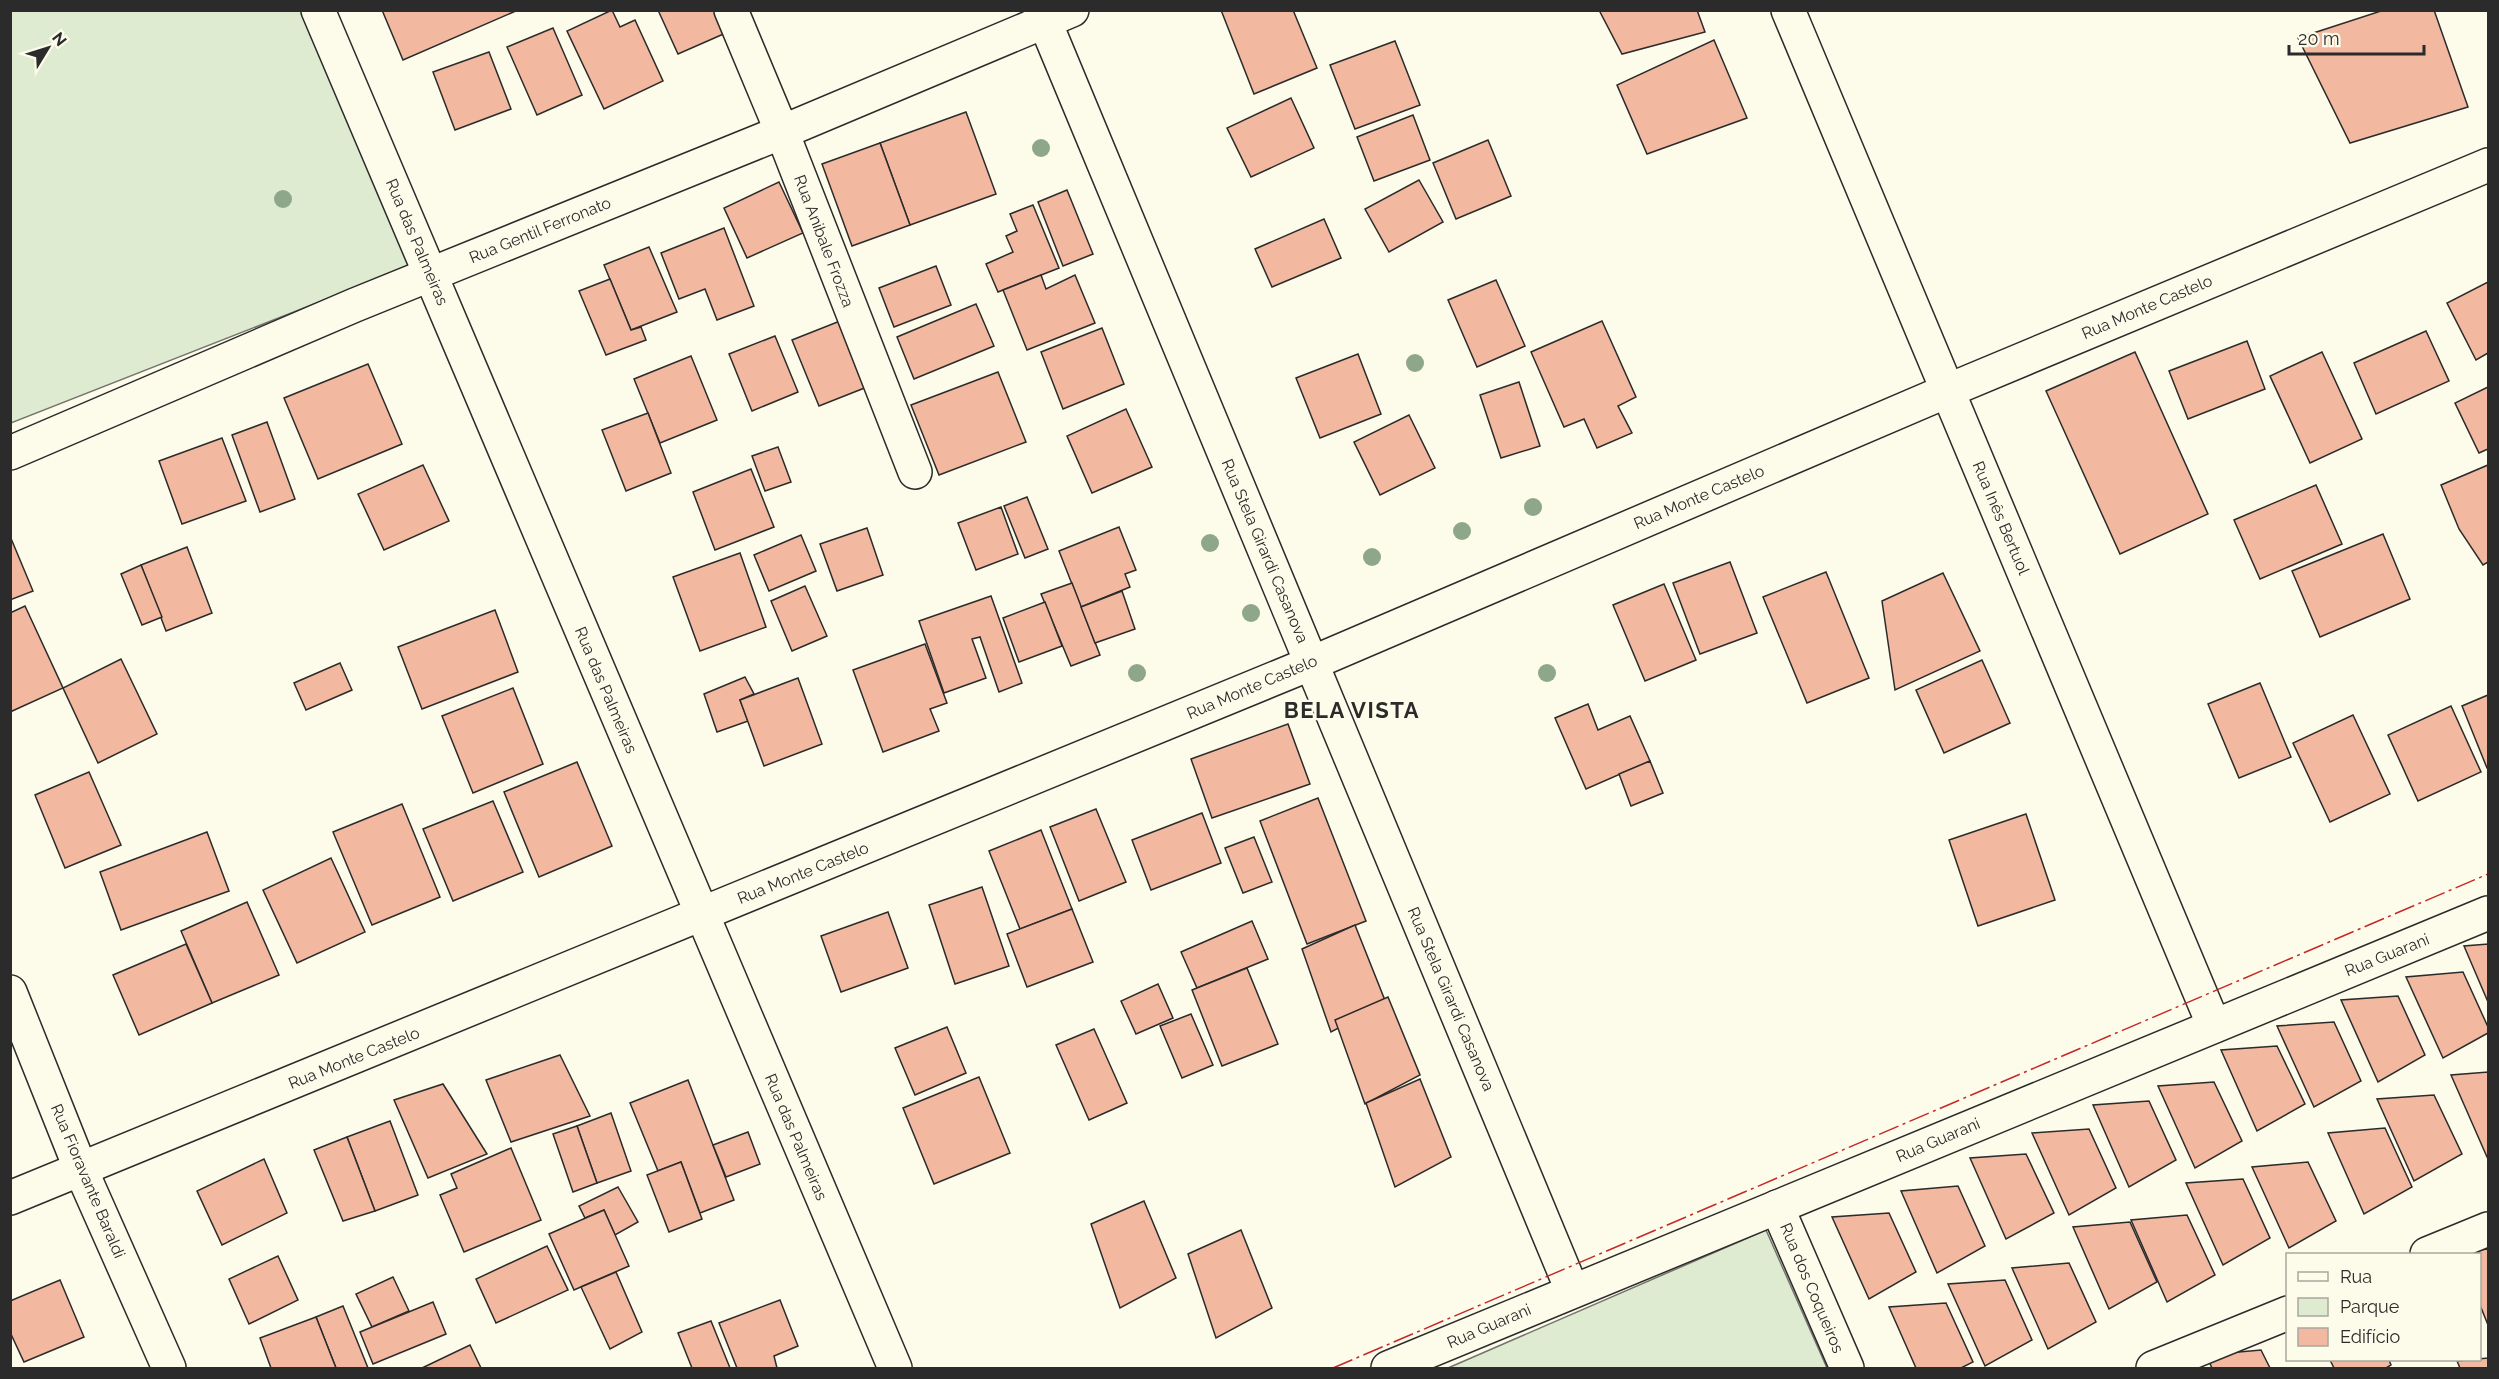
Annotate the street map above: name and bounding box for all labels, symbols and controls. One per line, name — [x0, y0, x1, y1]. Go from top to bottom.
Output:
north arrow — [18, 18, 78, 78]
scale bar — [2289, 18, 2424, 56]
text: N — [48, 28, 71, 50]
text: 20 m — [2298, 28, 2340, 49]
street label: Rua Anibale Frozza — [790, 172, 858, 310]
street label: Rua das Palmeiras — [382, 176, 452, 308]
street label: Rua Gentil Ferronato — [466, 193, 614, 267]
street label: Rua Monte Castelo — [2079, 271, 2215, 343]
street label: Rua Stela Girardi Casanova — [1218, 456, 1312, 646]
street label: Rua Inês Bertuol — [1969, 458, 2034, 578]
street label: Rua Monte Castelo — [1631, 461, 1767, 533]
street label: Rua das Palmeiras — [571, 624, 641, 756]
street label: Rua Monte Castelo — [1184, 651, 1320, 723]
district label: BELA VISTA — [1284, 697, 1420, 723]
street label: Rua Monte Castelo — [735, 838, 871, 908]
street label: Rua Stela Girardi Casanova — [1404, 904, 1498, 1094]
street label: Rua Guarani — [2342, 929, 2432, 981]
street label: Rua Monte Castelo — [286, 1023, 422, 1093]
street label: Rua das Palmeiras — [761, 1071, 831, 1203]
street label: Rua Fioravante Baraldi — [47, 1101, 129, 1261]
street label: Rua Guarani — [1893, 1114, 1983, 1166]
street label: Rua dos Coqueiros — [1776, 1220, 1848, 1356]
legend — [2286, 1253, 2481, 1361]
text: Rua — [2340, 1266, 2372, 1287]
text: Parque — [2340, 1296, 2400, 1317]
street label: Rua Guarani — [1444, 1300, 1534, 1352]
text: Edifício — [2340, 1326, 2400, 1347]

